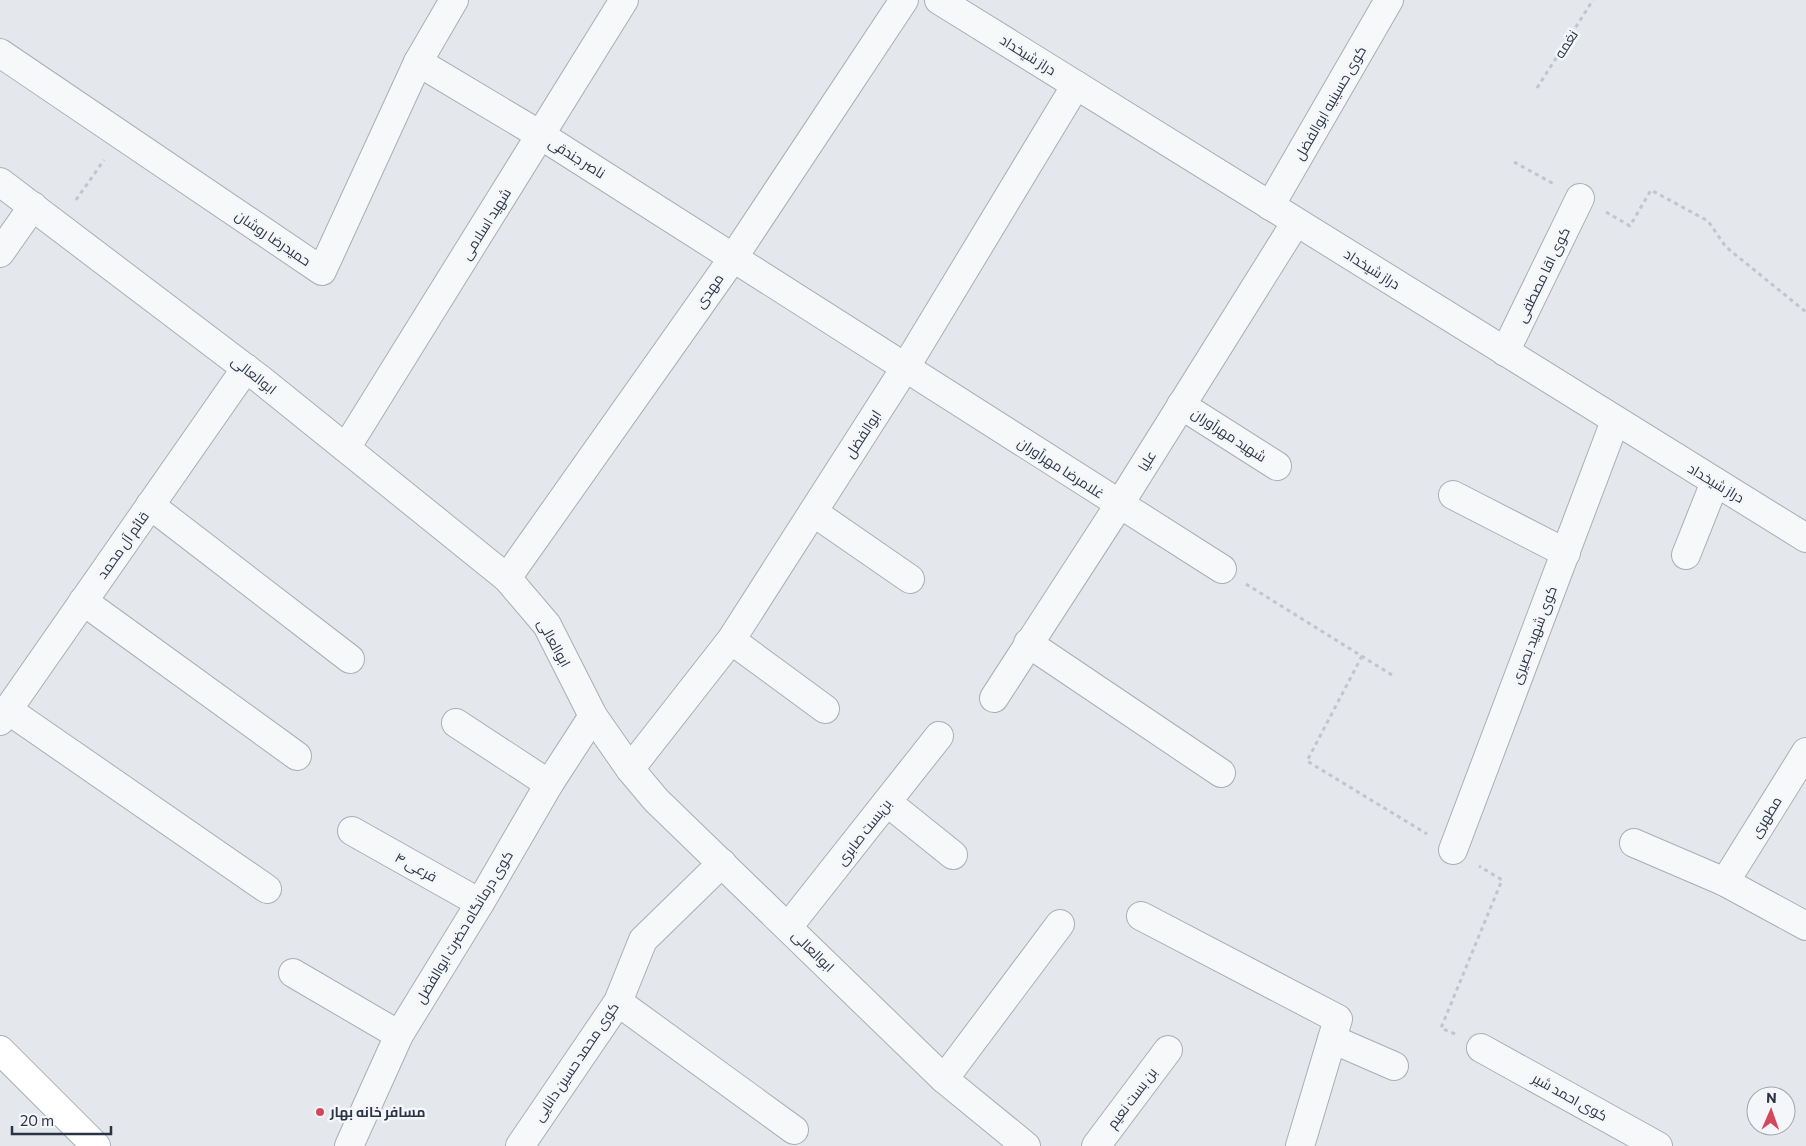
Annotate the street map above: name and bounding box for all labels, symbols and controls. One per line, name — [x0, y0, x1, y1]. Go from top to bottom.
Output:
street label: نغمه — [1550, 26, 1581, 61]
street label: دراز شیخداد — [997, 31, 1059, 78]
street label: کوی حسینیه ابوالفضل — [1290, 43, 1369, 163]
street label: ناصر جندقی — [546, 134, 609, 182]
street label: شهید اسلامی — [457, 185, 514, 263]
street label: حمیدرضا روشان — [232, 206, 314, 269]
street label: کوی اقا مصطفی — [1512, 224, 1573, 325]
street label: دراز شیخداد — [1341, 245, 1403, 292]
street label: مهدی — [691, 270, 727, 311]
street label: ابوالعالی — [228, 352, 280, 397]
street label: شهید مهرآوران — [1189, 404, 1270, 465]
street label: ابوالفضل — [841, 407, 884, 461]
street label: غلامرضا مهرآوران — [1015, 433, 1108, 502]
street label: علیا — [1134, 447, 1159, 474]
street label: دراز شیخداد — [1685, 459, 1748, 506]
street label: قائم آل محمد — [93, 508, 154, 583]
street label: کوی شهید بصیری — [1507, 583, 1560, 686]
street label: ابوالعالی — [534, 616, 575, 670]
street label: مطهری — [1746, 793, 1785, 841]
street label: بن‌بست صابری — [832, 795, 895, 868]
street label: کوی درمانگاه حضرت ابوالفضل — [411, 847, 516, 1006]
street label: فرعی ۴ — [392, 848, 440, 885]
street label: ابوالعالی — [789, 926, 838, 975]
street label: کوی محمد حسین دانایی — [529, 999, 622, 1125]
street label: بن بست نعیم — [1103, 1064, 1162, 1133]
street label: کوی احمد شیر — [1529, 1068, 1611, 1124]
north arrow — [1746, 1086, 1796, 1136]
text: N — [1766, 1089, 1777, 1106]
place label: مسافر خانه بهار — [329, 1103, 425, 1121]
scale bar — [12, 1104, 111, 1136]
marker: مسافر خانه بهار — [314, 1106, 326, 1118]
text: 20 m — [20, 1111, 54, 1129]

